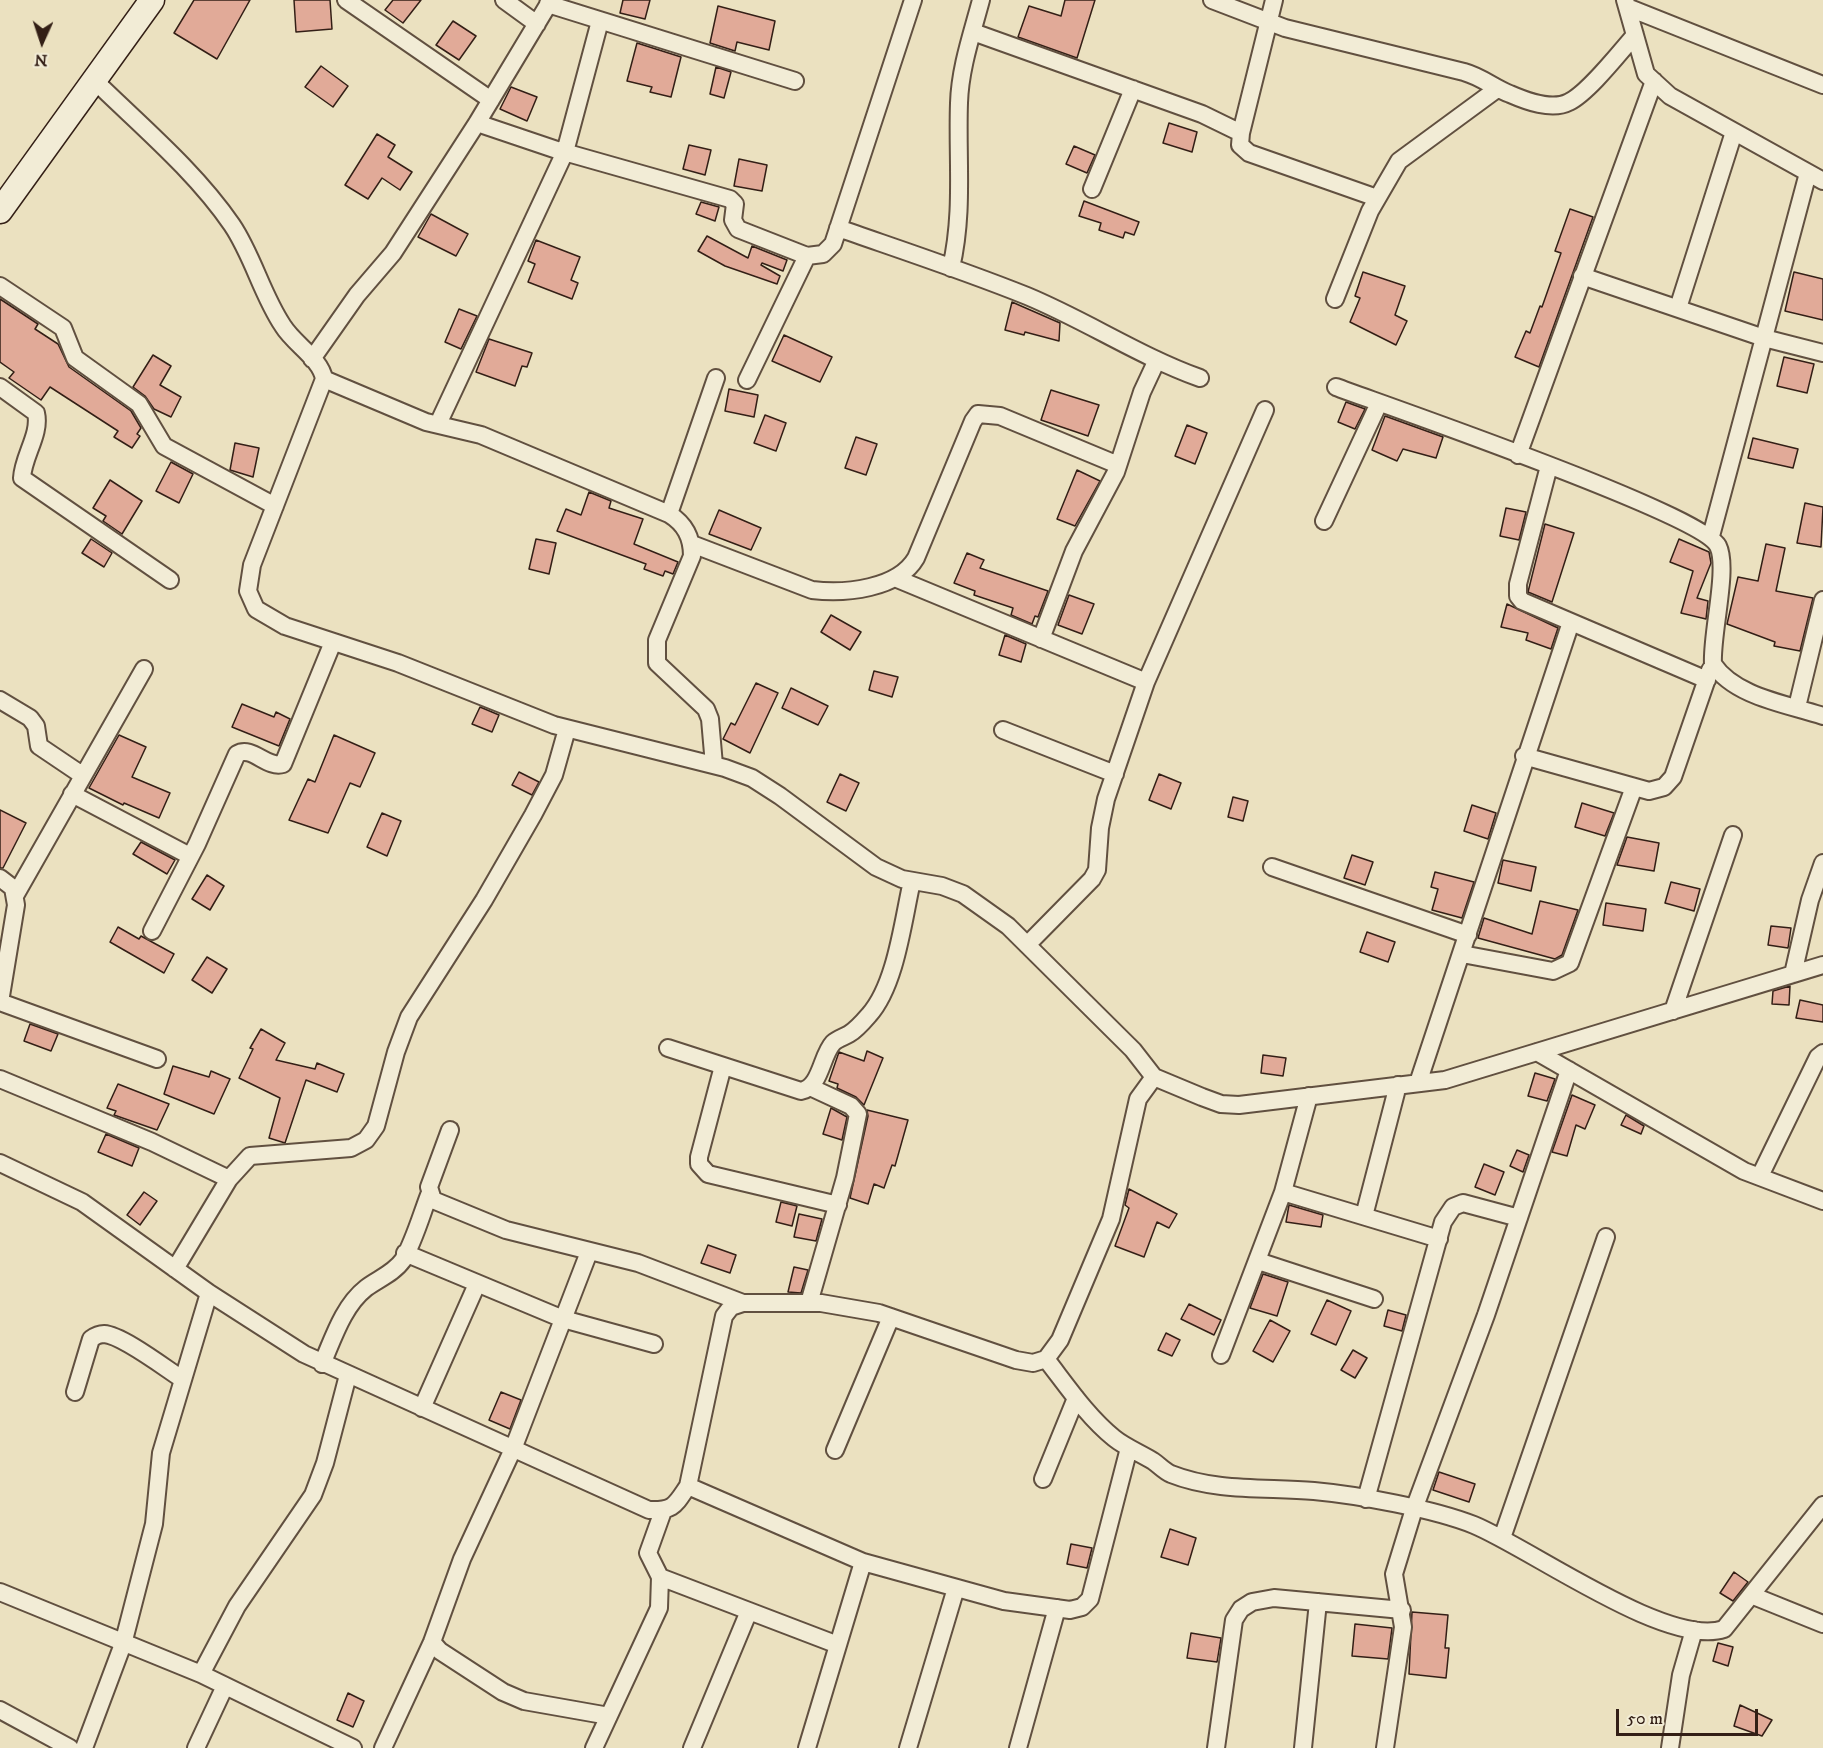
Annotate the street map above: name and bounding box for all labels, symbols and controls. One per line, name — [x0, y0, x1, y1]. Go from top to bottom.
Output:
north arrow — [12, 12, 72, 72]
text: N — [34, 50, 48, 70]
scale bar — [1619, 1697, 1762, 1735]
text: 50 m — [1627, 1708, 1663, 1730]

